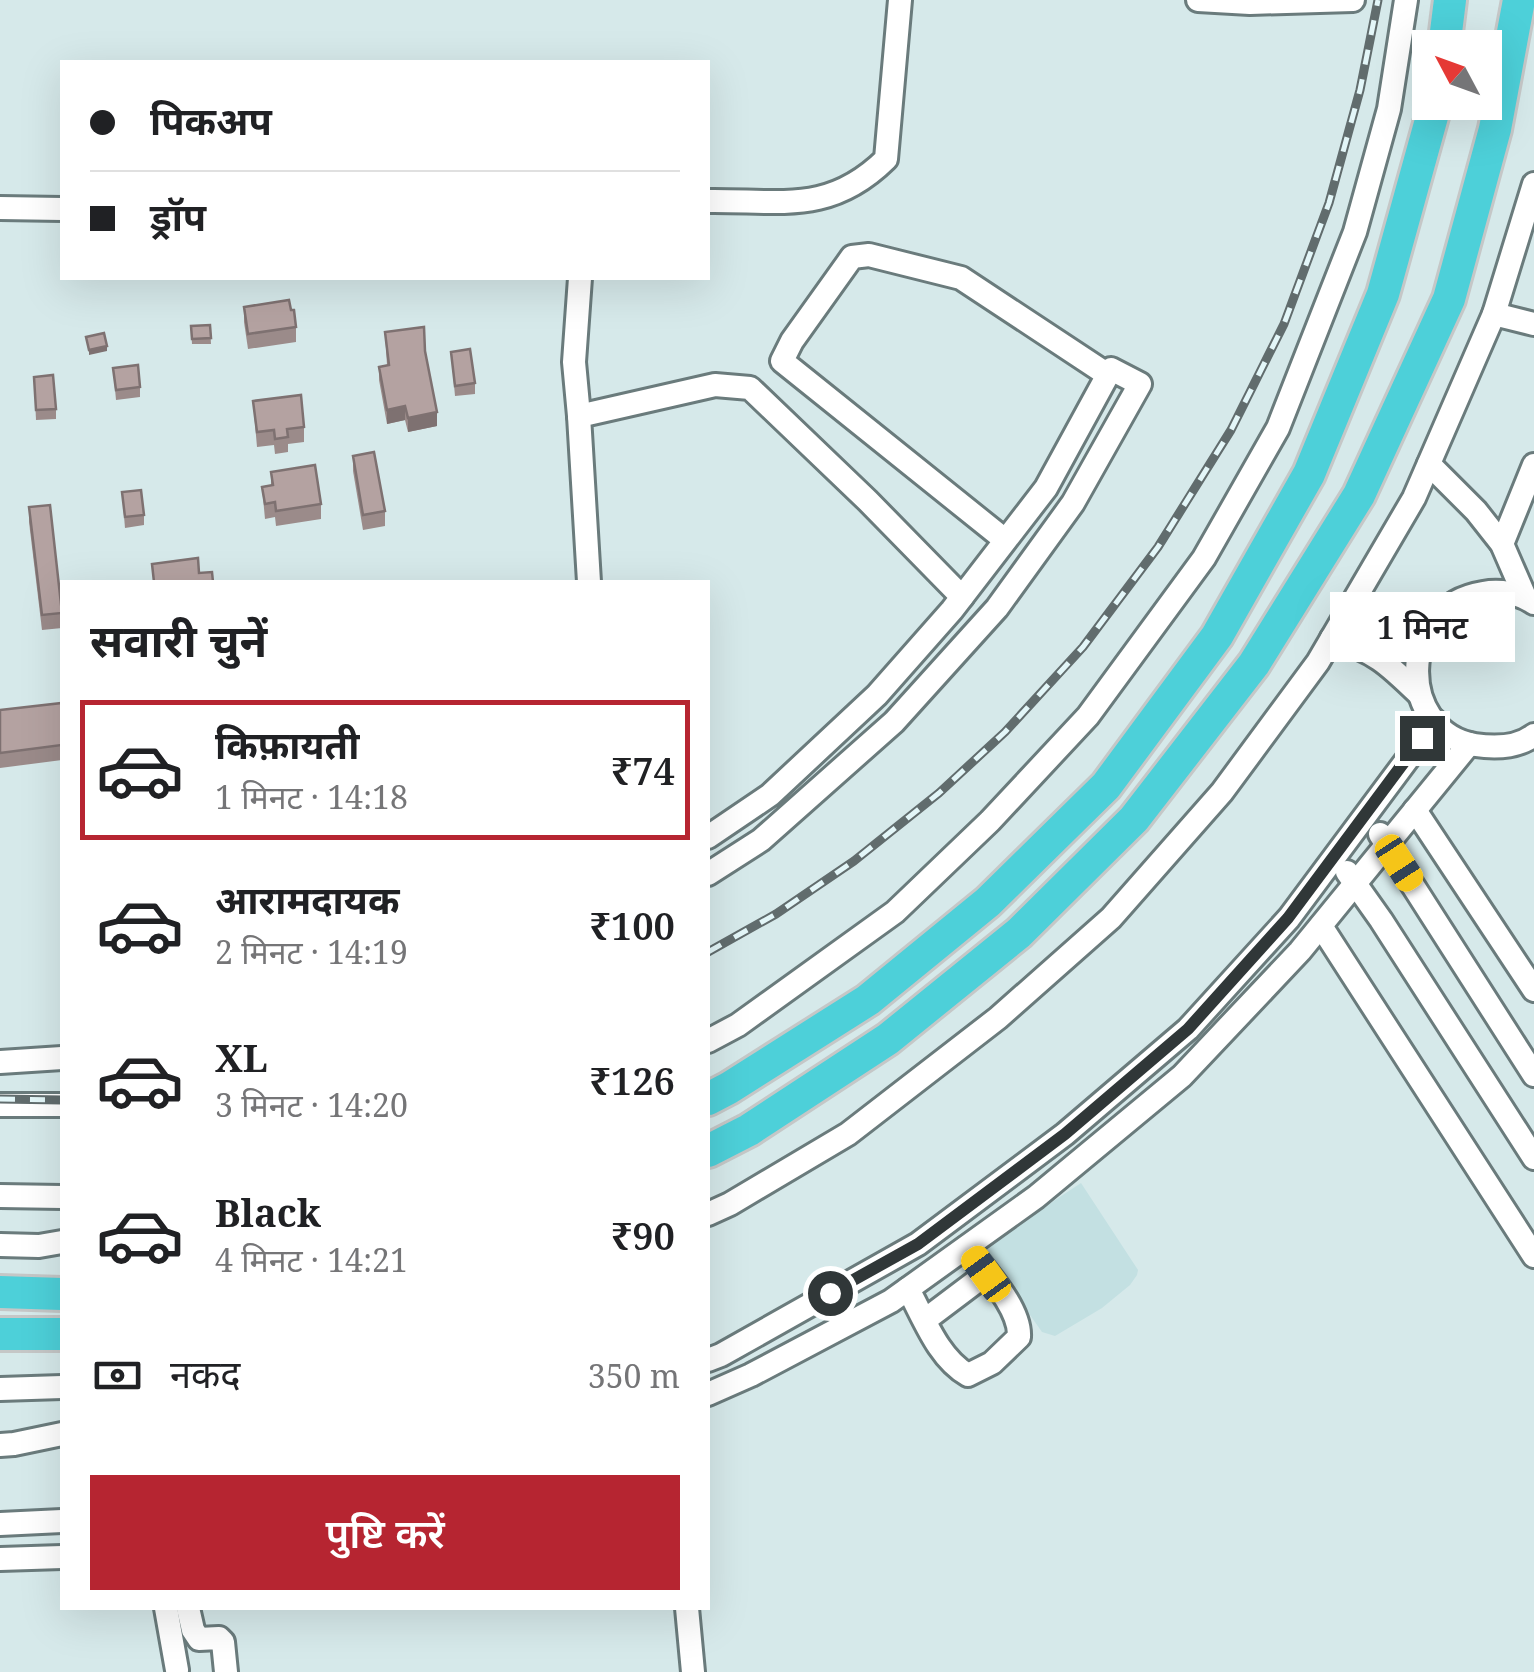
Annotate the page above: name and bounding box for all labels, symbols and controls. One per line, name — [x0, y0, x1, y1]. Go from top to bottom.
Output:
north arrow — [1412, 30, 1502, 120]
map controls — [1412, 30, 1502, 120]
text: पिकअप — [150, 94, 272, 146]
text: ड्रॉप — [150, 190, 206, 242]
callout: 1 मिनट — [1330, 593, 1514, 663]
text: 1 मिनट — [1377, 605, 1468, 648]
text: सवारी चुनें — [90, 609, 267, 670]
route end — [1400, 716, 1445, 761]
text: किफ़ायती — [215, 718, 359, 770]
icon: car — [95, 725, 185, 815]
text: ₹74 — [611, 744, 675, 796]
text: 1 मिनट · 14:18 — [215, 775, 408, 818]
car — [1370, 830, 1428, 896]
text: आरामदायक — [215, 873, 399, 925]
icon: car — [95, 880, 185, 970]
text: ₹100 — [590, 899, 675, 951]
text: 2 मिनट · 14:19 — [215, 930, 408, 973]
text: XL — [215, 1031, 268, 1083]
icon: car — [95, 1035, 185, 1125]
text: ₹126 — [590, 1054, 675, 1106]
text: 3 मिनट · 14:20 — [215, 1083, 408, 1126]
text: Black — [215, 1186, 321, 1238]
icon: car — [95, 1190, 185, 1280]
text: ₹90 — [611, 1209, 675, 1261]
text: 4 मिनट · 14:21 — [215, 1238, 408, 1281]
car — [956, 1241, 1016, 1307]
route start — [808, 1271, 853, 1316]
text: नकद — [170, 1347, 240, 1399]
icon: cash — [90, 1348, 145, 1403]
text: 350 m — [588, 1354, 680, 1397]
button: पुष्टि करें — [90, 1475, 680, 1590]

